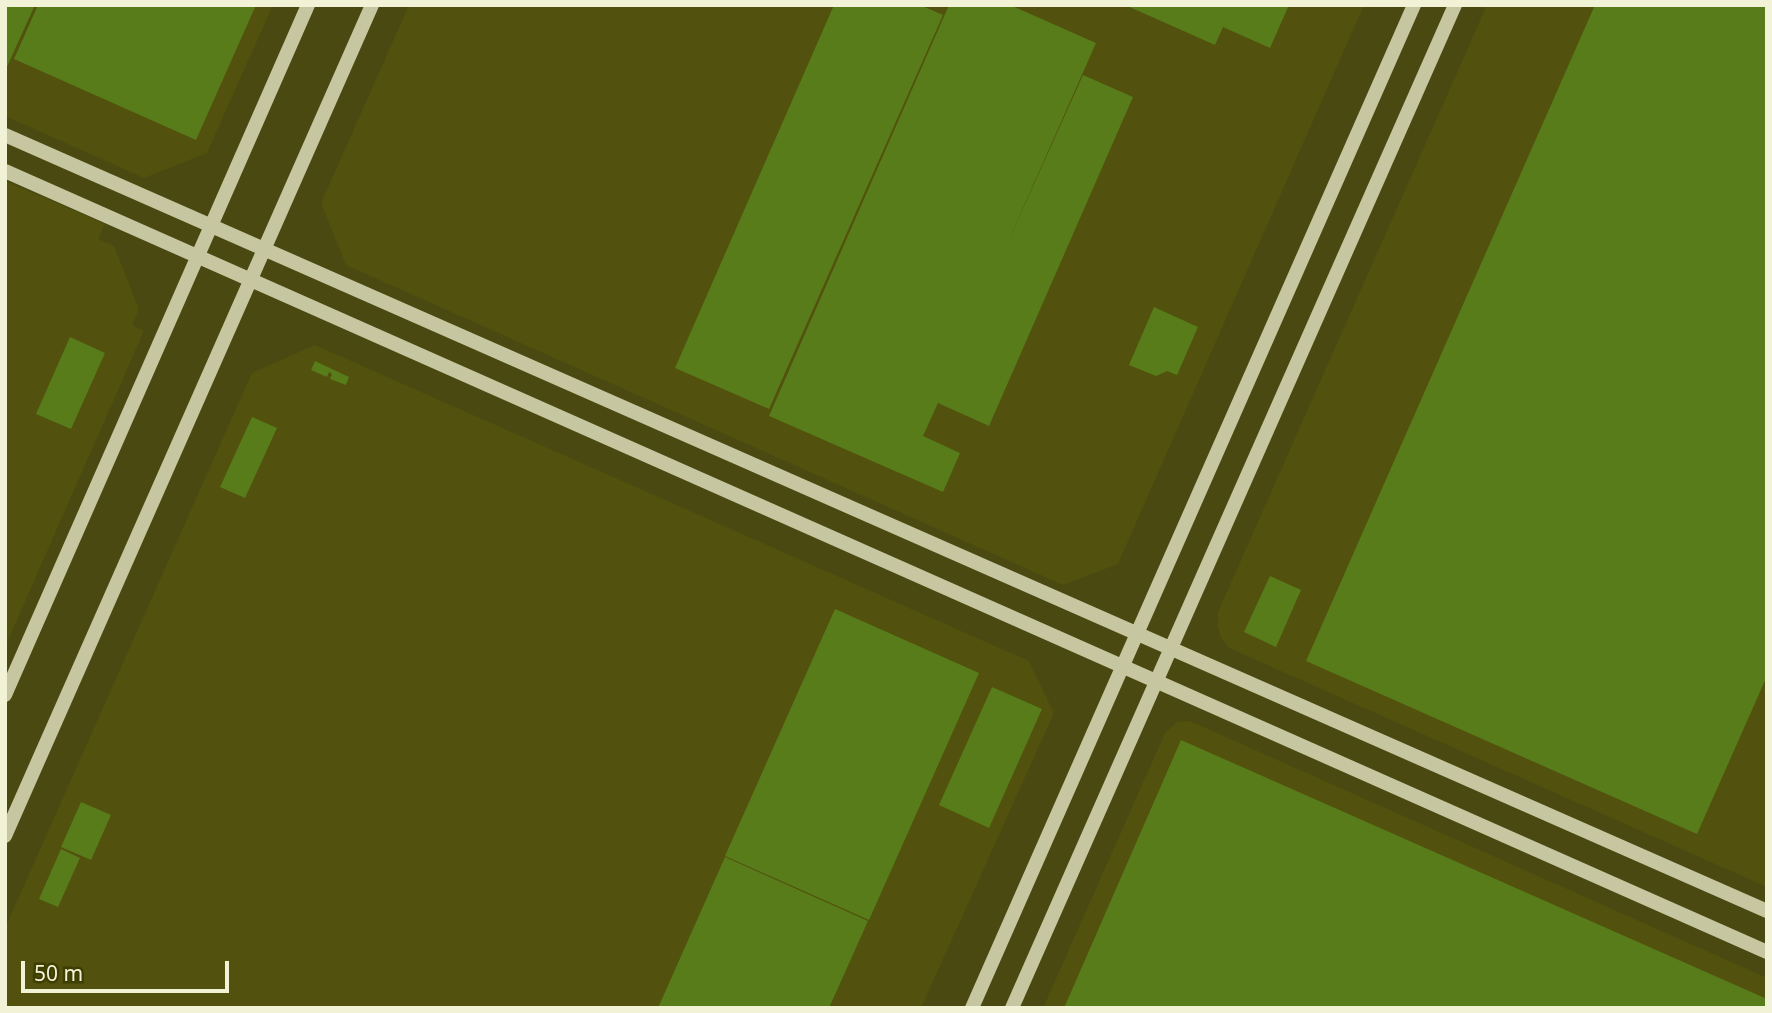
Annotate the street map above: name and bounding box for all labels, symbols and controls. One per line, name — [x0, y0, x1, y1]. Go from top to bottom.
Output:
scale bar — [24, 946, 233, 990]
text: 50 m — [34, 959, 83, 987]

